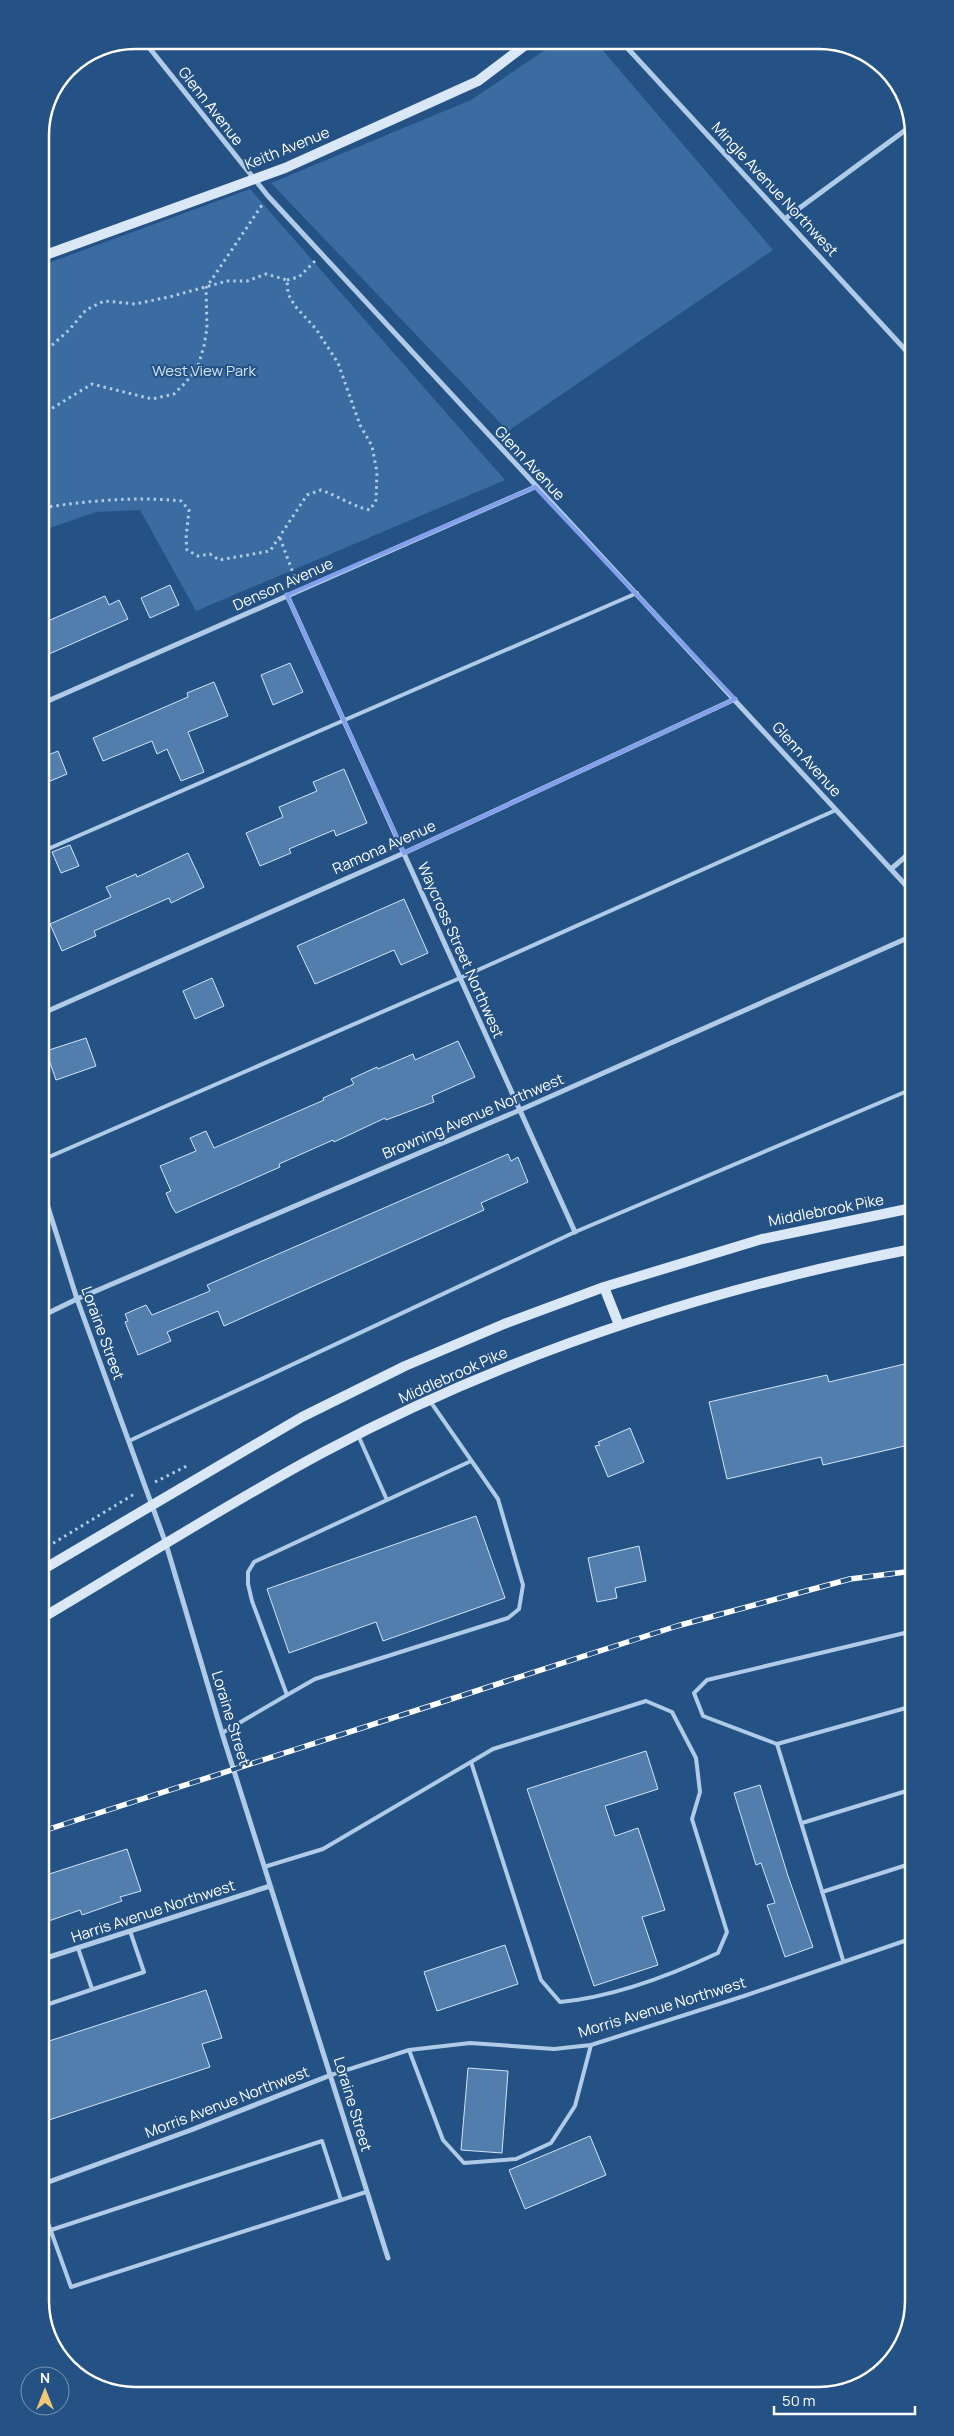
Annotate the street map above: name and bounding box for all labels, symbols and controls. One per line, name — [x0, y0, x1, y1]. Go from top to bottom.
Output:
street label: Glenn Avenue — [174, 62, 249, 150]
street label: Mingle Avenue Northwest — [707, 117, 843, 261]
street label: Keith Avenue — [241, 121, 333, 175]
park label: West View Park — [152, 360, 257, 381]
street label: Glenn Avenue — [490, 421, 570, 505]
street label: Denson Avenue — [230, 552, 337, 615]
street label: Glenn Avenue — [767, 717, 847, 801]
street label: Ramona Avenue — [329, 815, 439, 879]
street label: Waycross Street Northwest — [413, 859, 509, 1041]
street label: Browning Avenue Northwest — [379, 1068, 567, 1164]
street label: Middlebrook Pike — [767, 1188, 886, 1231]
street label: Loraine Street — [76, 1283, 130, 1383]
street label: Middlebrook Pike — [395, 1342, 511, 1408]
street label: Loraine Street — [207, 1668, 255, 1768]
street label: Harris Avenue Northwest — [68, 1875, 238, 1947]
street label: Morris Avenue Northwest — [576, 1971, 748, 2043]
street label: Loraine Street — [329, 2054, 377, 2154]
street label: Morris Avenue Northwest — [142, 2061, 312, 2143]
north arrow — [20, 2366, 70, 2416]
text: N — [40, 2368, 50, 2387]
scale bar — [774, 2384, 915, 2416]
text: 50 m — [782, 2390, 816, 2411]

